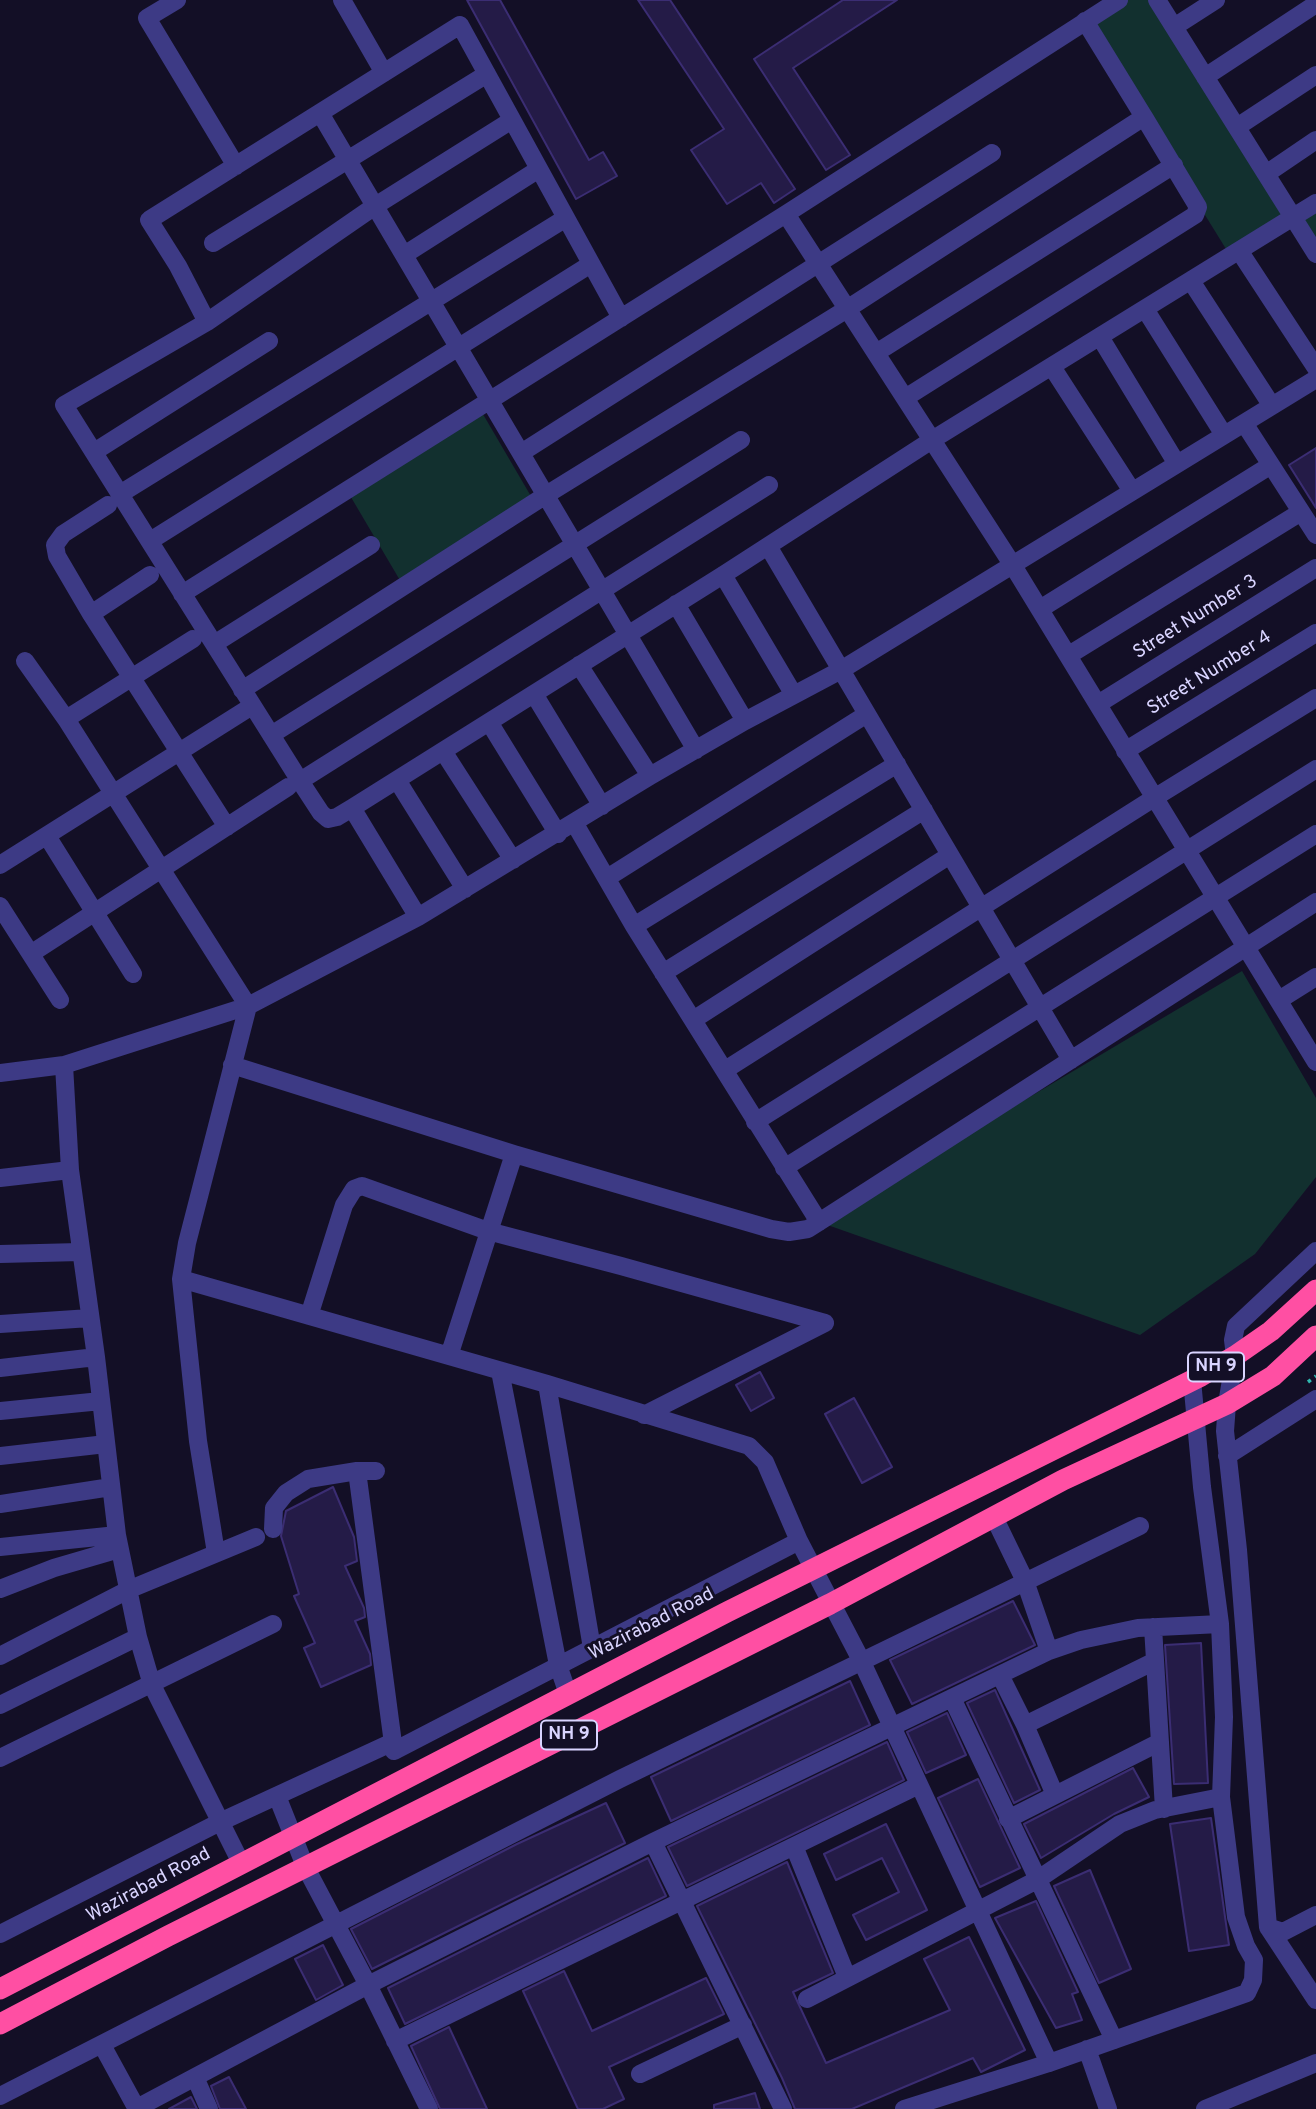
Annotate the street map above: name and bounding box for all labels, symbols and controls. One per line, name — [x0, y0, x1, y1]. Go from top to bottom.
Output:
street label: Street Number 3 — [1130, 571, 1262, 665]
street label: Street Number 4 — [1144, 627, 1276, 721]
road number: NH 9 — [1188, 1352, 1244, 1382]
street label: Wazirabad Road — [586, 1584, 718, 1666]
road number: NH 9 — [541, 1720, 597, 1750]
street label: Wazirabad Road — [83, 1844, 215, 1928]

